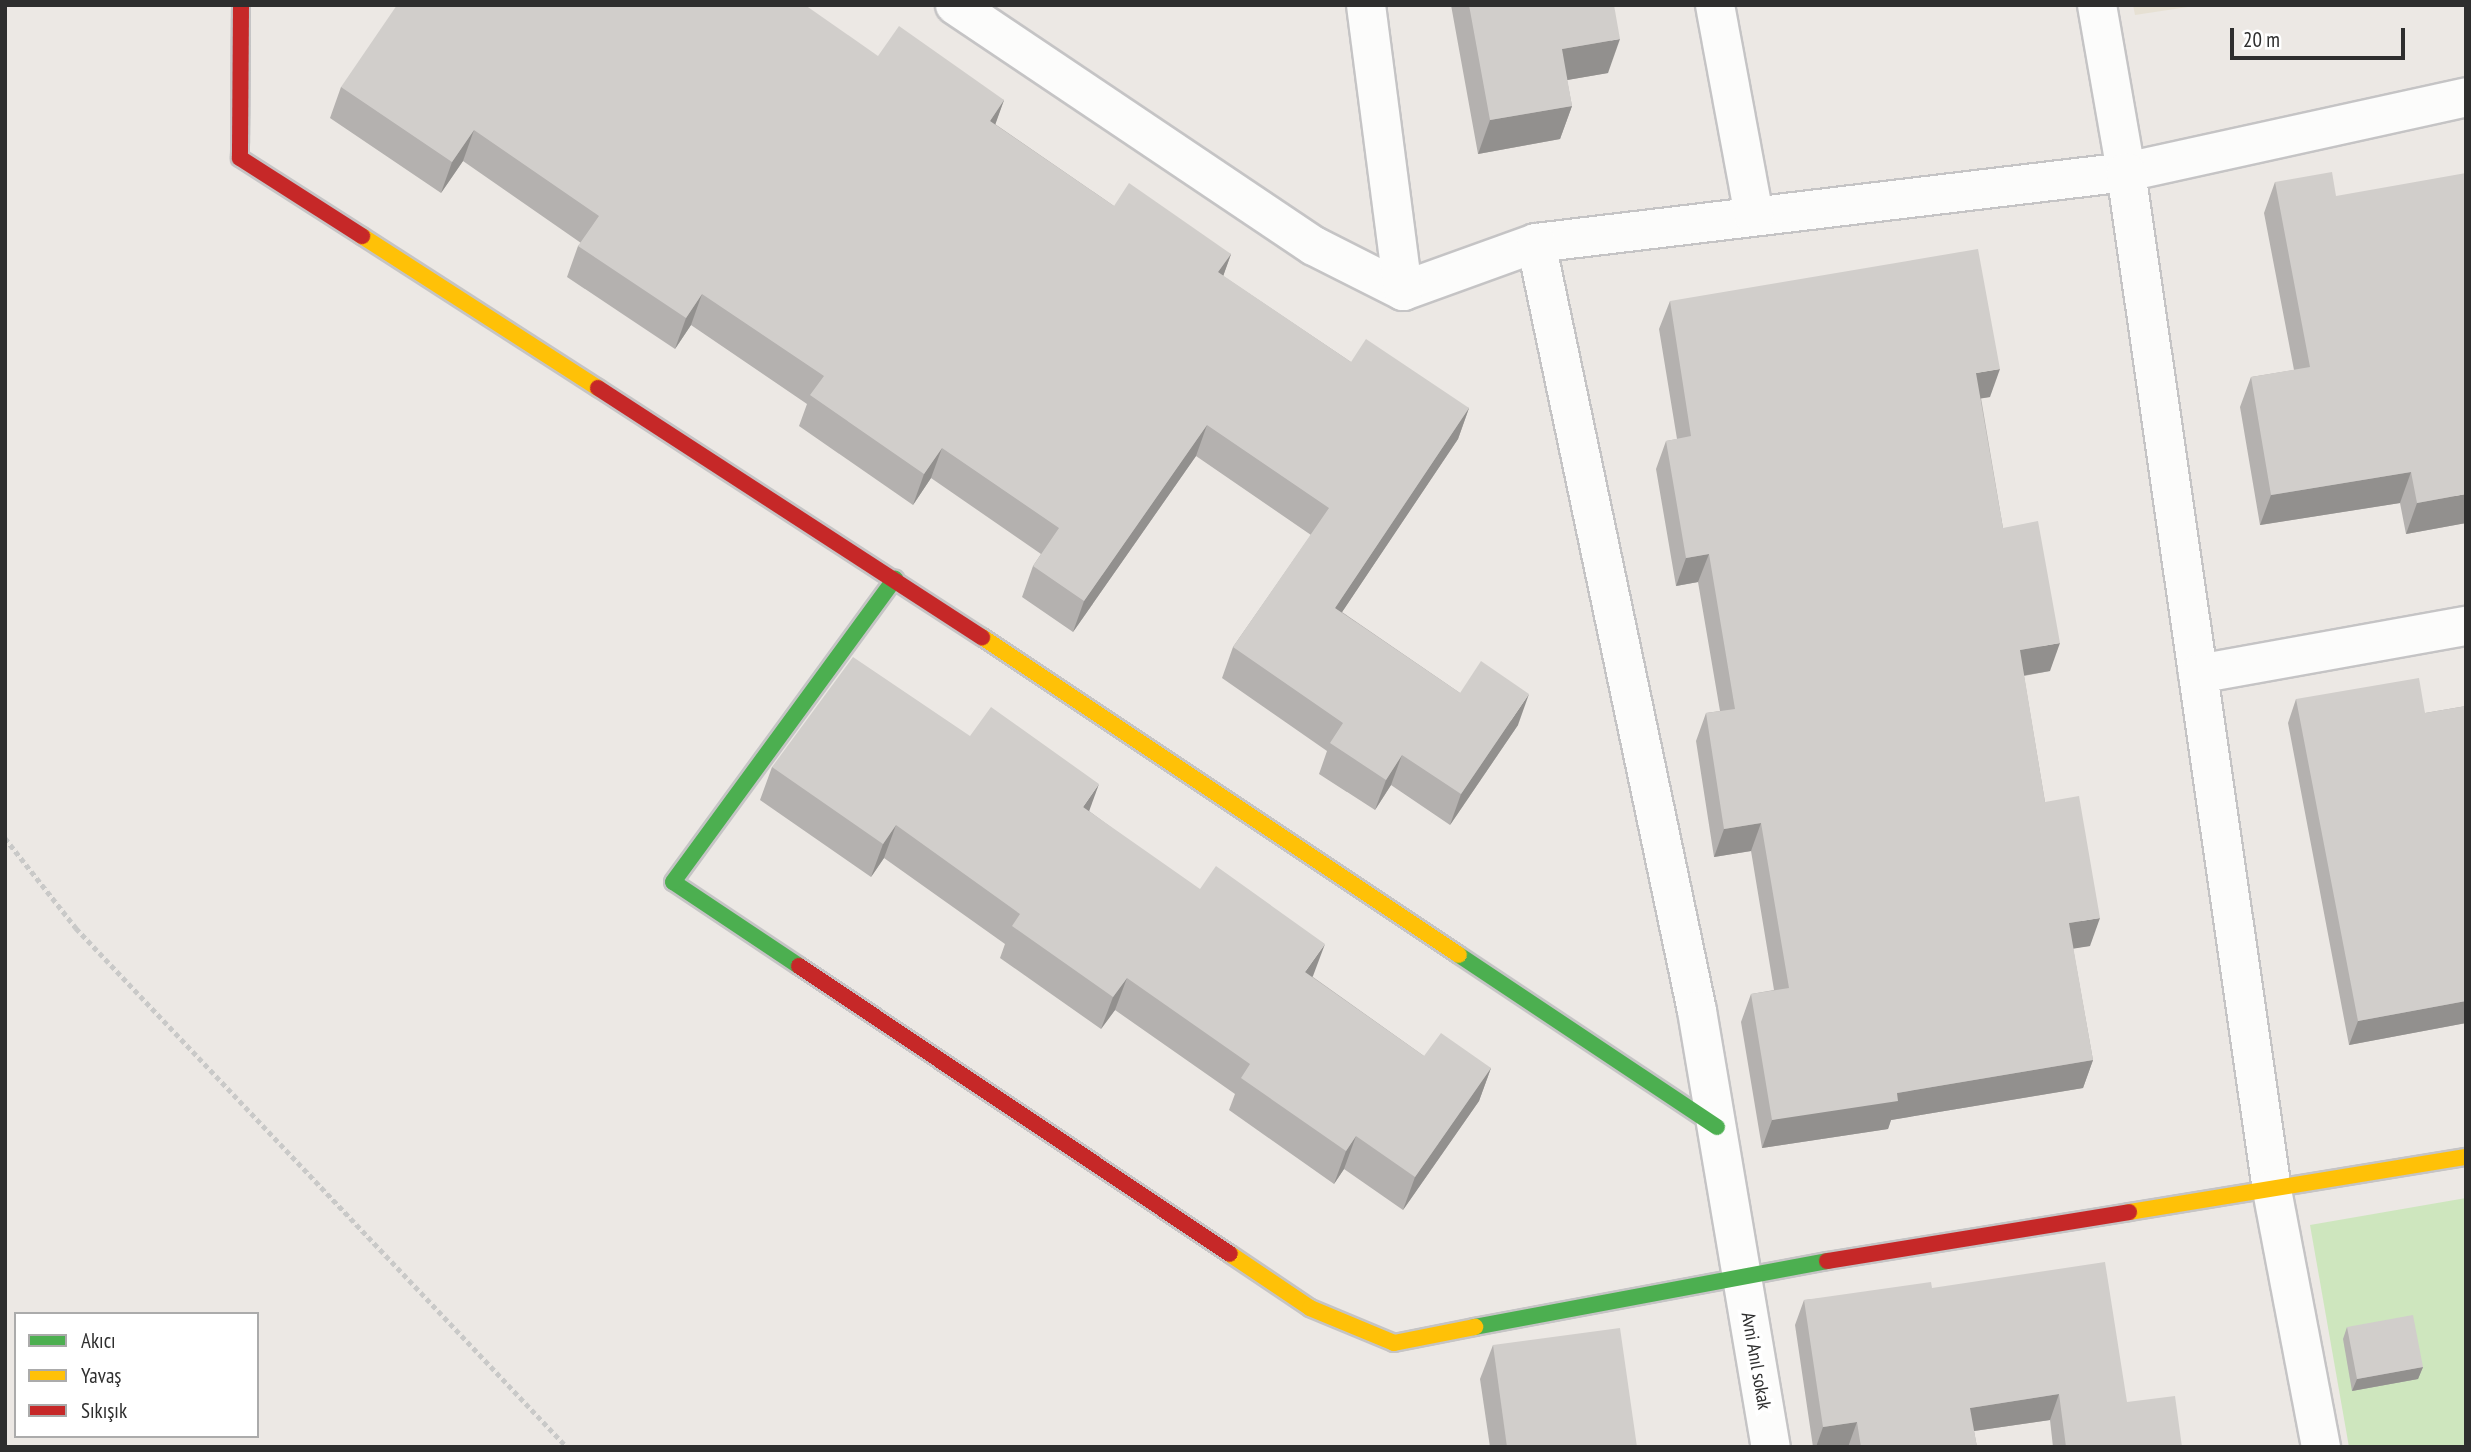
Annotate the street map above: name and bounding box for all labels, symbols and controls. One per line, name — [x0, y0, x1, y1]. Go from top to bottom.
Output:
scale bar — [2233, 14, 2408, 58]
text: 20 m — [2243, 26, 2280, 53]
street label: Avni Anıl sokak — [1736, 1310, 1776, 1412]
legend — [14, 1312, 259, 1438]
text: Akıcı — [81, 1327, 116, 1354]
text: Yavaş — [81, 1362, 121, 1389]
text: Sıkışık — [81, 1397, 127, 1424]

